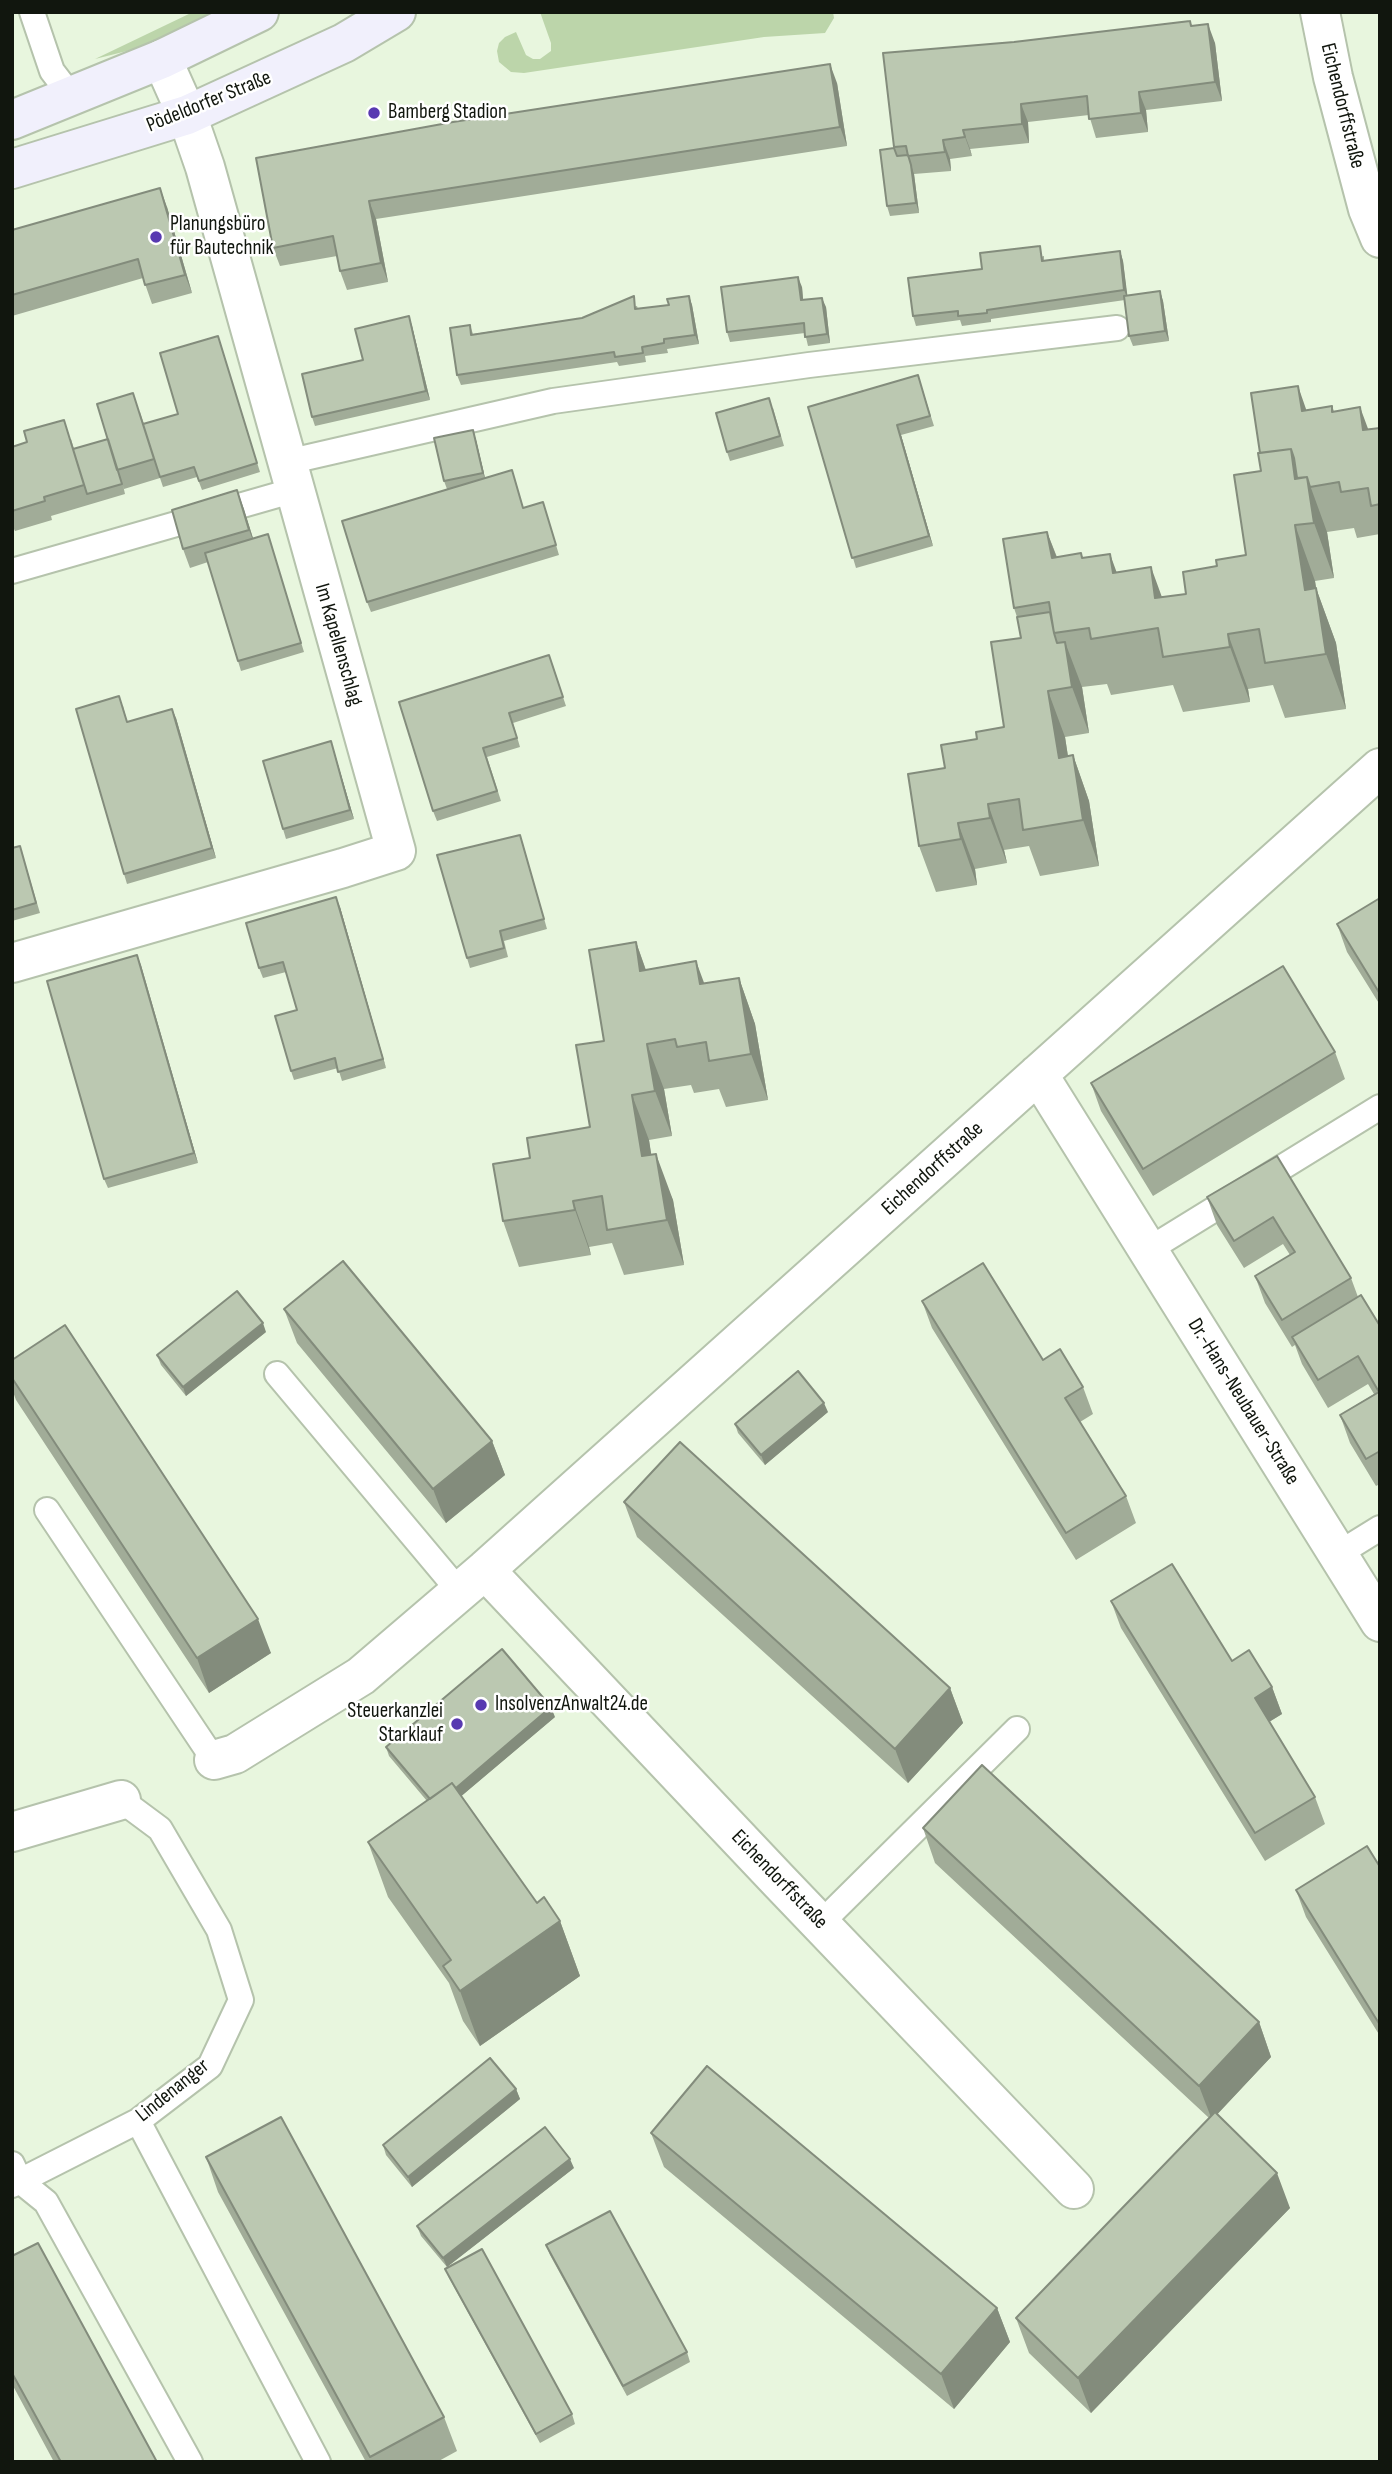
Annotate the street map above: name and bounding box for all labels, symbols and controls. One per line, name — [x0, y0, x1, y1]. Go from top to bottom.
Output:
street label: Eichendorffstraße — [1314, 41, 1370, 171]
street label: Pödeldorfer Straße — [143, 66, 275, 138]
place label: Bamberg Stadion — [388, 100, 507, 126]
marker: Bamberg Stadion — [366, 105, 382, 121]
place label: Planungsbüro für Bautechnik — [170, 212, 273, 262]
marker: Planungsbüro für Bautechnik — [148, 229, 164, 245]
street label: Im Kapellenschlag — [308, 581, 368, 709]
street label: Eichendorffstraße — [877, 1117, 989, 1221]
street label: Dr.-Hans-Neubauer-Straße — [1182, 1314, 1304, 1490]
place label: InsolvenzAnwalt24.de — [495, 1692, 648, 1718]
marker: InsolvenzAnwalt24.de — [473, 1697, 489, 1713]
place label: Steuerkanzlei Starklauf — [347, 1699, 443, 1749]
marker: Steuerkanzlei Starklauf — [449, 1716, 465, 1732]
street label: Eichendorffstraße — [725, 1825, 833, 1935]
street label: Lindenanger — [131, 2054, 215, 2128]

